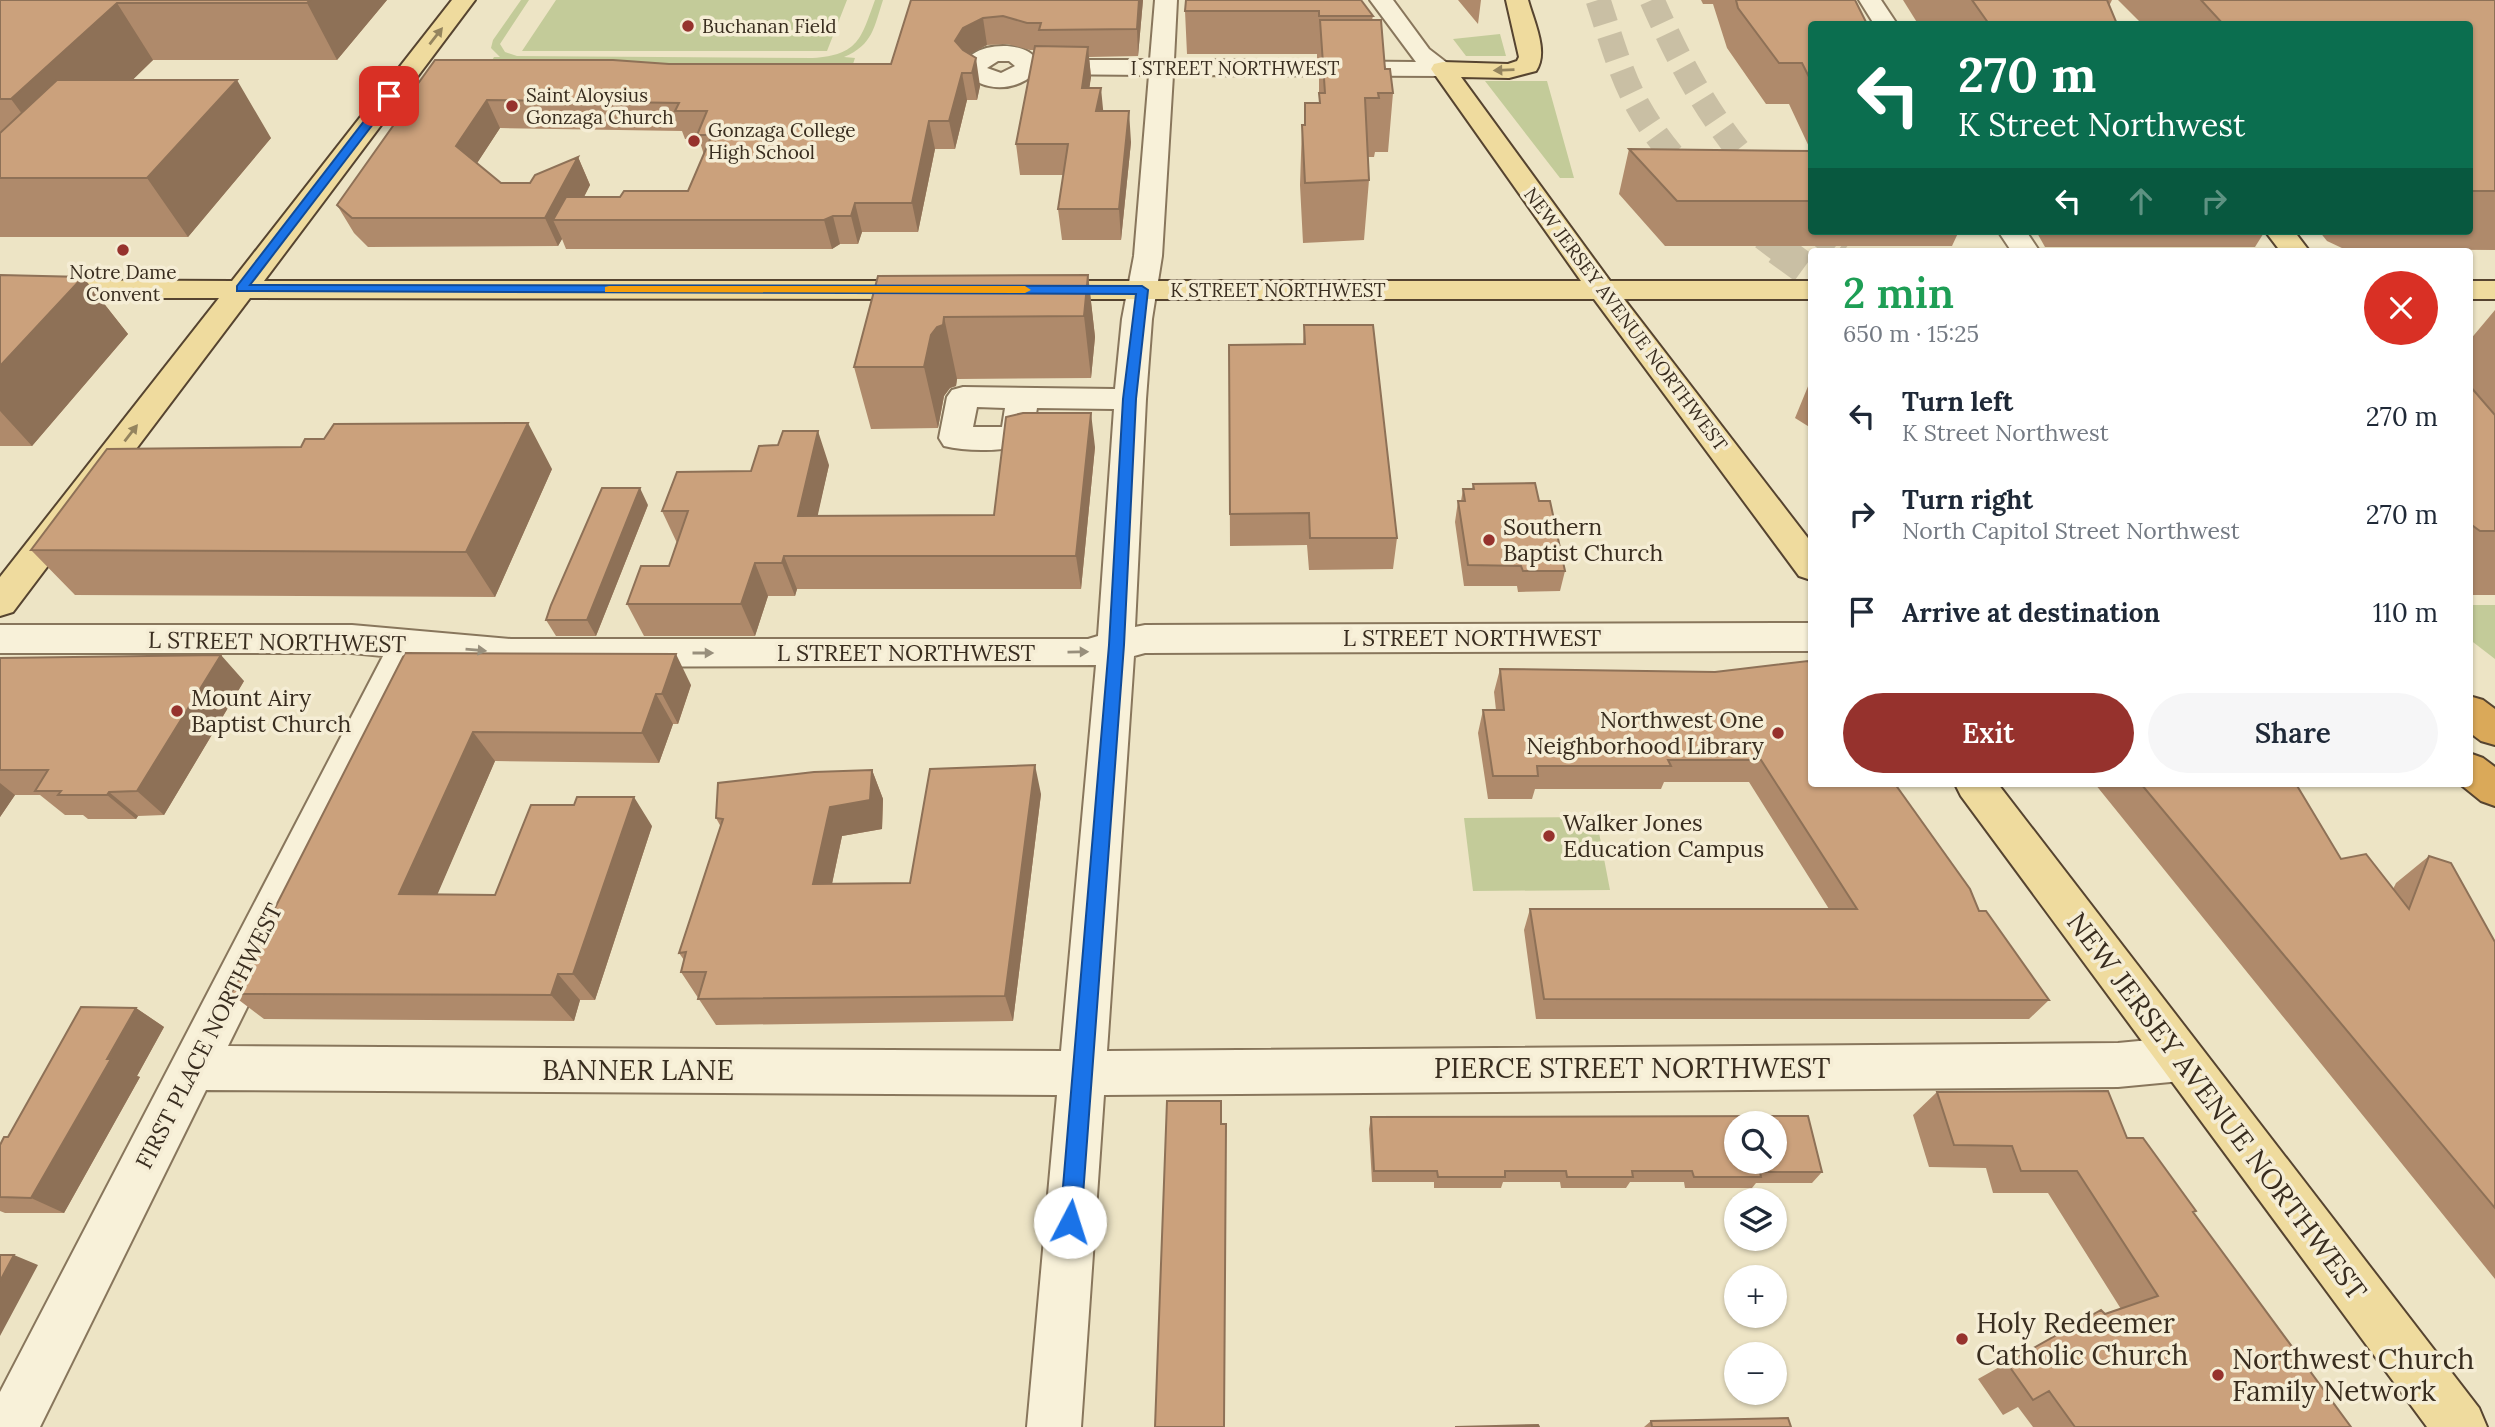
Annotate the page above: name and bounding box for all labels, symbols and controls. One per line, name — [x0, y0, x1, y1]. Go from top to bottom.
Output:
place label: Buchanan Field — [702, 14, 837, 38]
marker: Buchanan Field — [680, 18, 696, 34]
one-way arrow — [429, 27, 443, 45]
text: 270 m — [1958, 43, 2096, 105]
icon: left — [1843, 49, 1934, 140]
street label: I STREET NORTHWEST — [1131, 56, 1339, 80]
one-way arrow — [1493, 65, 1515, 76]
pin — [359, 66, 419, 126]
icon: arrive — [370, 77, 408, 115]
place label: Saint Aloysius Gonzaga Church — [526, 83, 674, 129]
marker: Saint Aloysius Gonzaga Church — [504, 98, 520, 114]
text: K Street Northwest — [1958, 104, 2245, 145]
place label: Gonzaga College High School — [708, 118, 856, 164]
marker: Gonzaga College High School — [686, 133, 702, 149]
icon: left — [2049, 182, 2087, 220]
icon: ahead — [2122, 182, 2160, 220]
icon: right — [2195, 182, 2233, 220]
street label: NEW JERSEY AVENUE NORTHWEST — [1519, 183, 1733, 455]
marker: Notre Dame Convent — [115, 242, 131, 258]
place label: Notre Dame Convent — [69, 260, 177, 306]
text: 2 min — [1843, 266, 1954, 320]
button: close — [2364, 271, 2438, 345]
street label: K STREET NORTHWEST — [1170, 278, 1386, 302]
text: 650 m · 15:25 — [1843, 319, 1979, 348]
text: Turn left — [1902, 385, 2013, 418]
icon: left — [1843, 397, 1881, 435]
text: 270 m — [2366, 400, 2438, 433]
text: K Street Northwest — [1902, 418, 2109, 447]
one-way arrow — [124, 424, 139, 442]
text: Turn right — [1902, 483, 2033, 516]
icon: right — [1843, 495, 1881, 533]
text: 270 m — [2366, 498, 2438, 531]
place label: Southern Baptist Church — [1503, 512, 1663, 567]
text: North Capitol Street Northwest — [1902, 516, 2240, 545]
marker: Southern Baptist Church — [1481, 532, 1497, 548]
icon: arrive — [1843, 593, 1881, 631]
text: Arrive at destination — [1902, 596, 2160, 629]
text: 110 m — [2373, 596, 2438, 629]
street label: L STREET NORTHWEST — [1343, 623, 1602, 652]
street label: L STREET NORTHWEST — [148, 625, 407, 658]
street label: L STREET NORTHWEST — [777, 638, 1036, 667]
one-way arrow — [465, 645, 487, 656]
one-way arrow — [692, 647, 714, 659]
one-way arrow — [1067, 647, 1089, 658]
place label: Mount Airy Baptist Church — [191, 683, 351, 738]
button: Exit — [1843, 693, 2134, 773]
button: Share — [2148, 693, 2438, 773]
marker: Mount Airy Baptist Church — [169, 703, 185, 719]
place label: Northwest One Neighborhood Library — [1526, 705, 1765, 760]
marker: Northwest One Neighborhood Library — [1770, 725, 1786, 741]
place label: Walker Jones Education Campus — [1563, 808, 1764, 863]
marker: Walker Jones Education Campus — [1541, 828, 1557, 844]
street label: FIRST PLACE NORTHWEST — [129, 898, 288, 1173]
street label: NEW JERSEY AVENUE NORTHWEST — [2059, 905, 2375, 1307]
street label: PIERCE STREET NORTHWEST — [1434, 1050, 1830, 1086]
street label: BANNER LANE — [542, 1052, 734, 1088]
map controls — [1724, 1111, 1787, 1405]
button: search — [1724, 1111, 1787, 1174]
position arrow — [1033, 1185, 1107, 1259]
button: layers — [1724, 1188, 1787, 1251]
button: + — [1724, 1265, 1787, 1328]
place label: Holy Redeemer Catholic Church — [1976, 1305, 2188, 1373]
marker: Holy Redeemer Catholic Church — [1954, 1331, 1970, 1347]
place label: Northwest Church Family Network — [2232, 1341, 2474, 1409]
button: − — [1724, 1342, 1787, 1405]
marker: Northwest Church Family Network — [2210, 1367, 2226, 1383]

